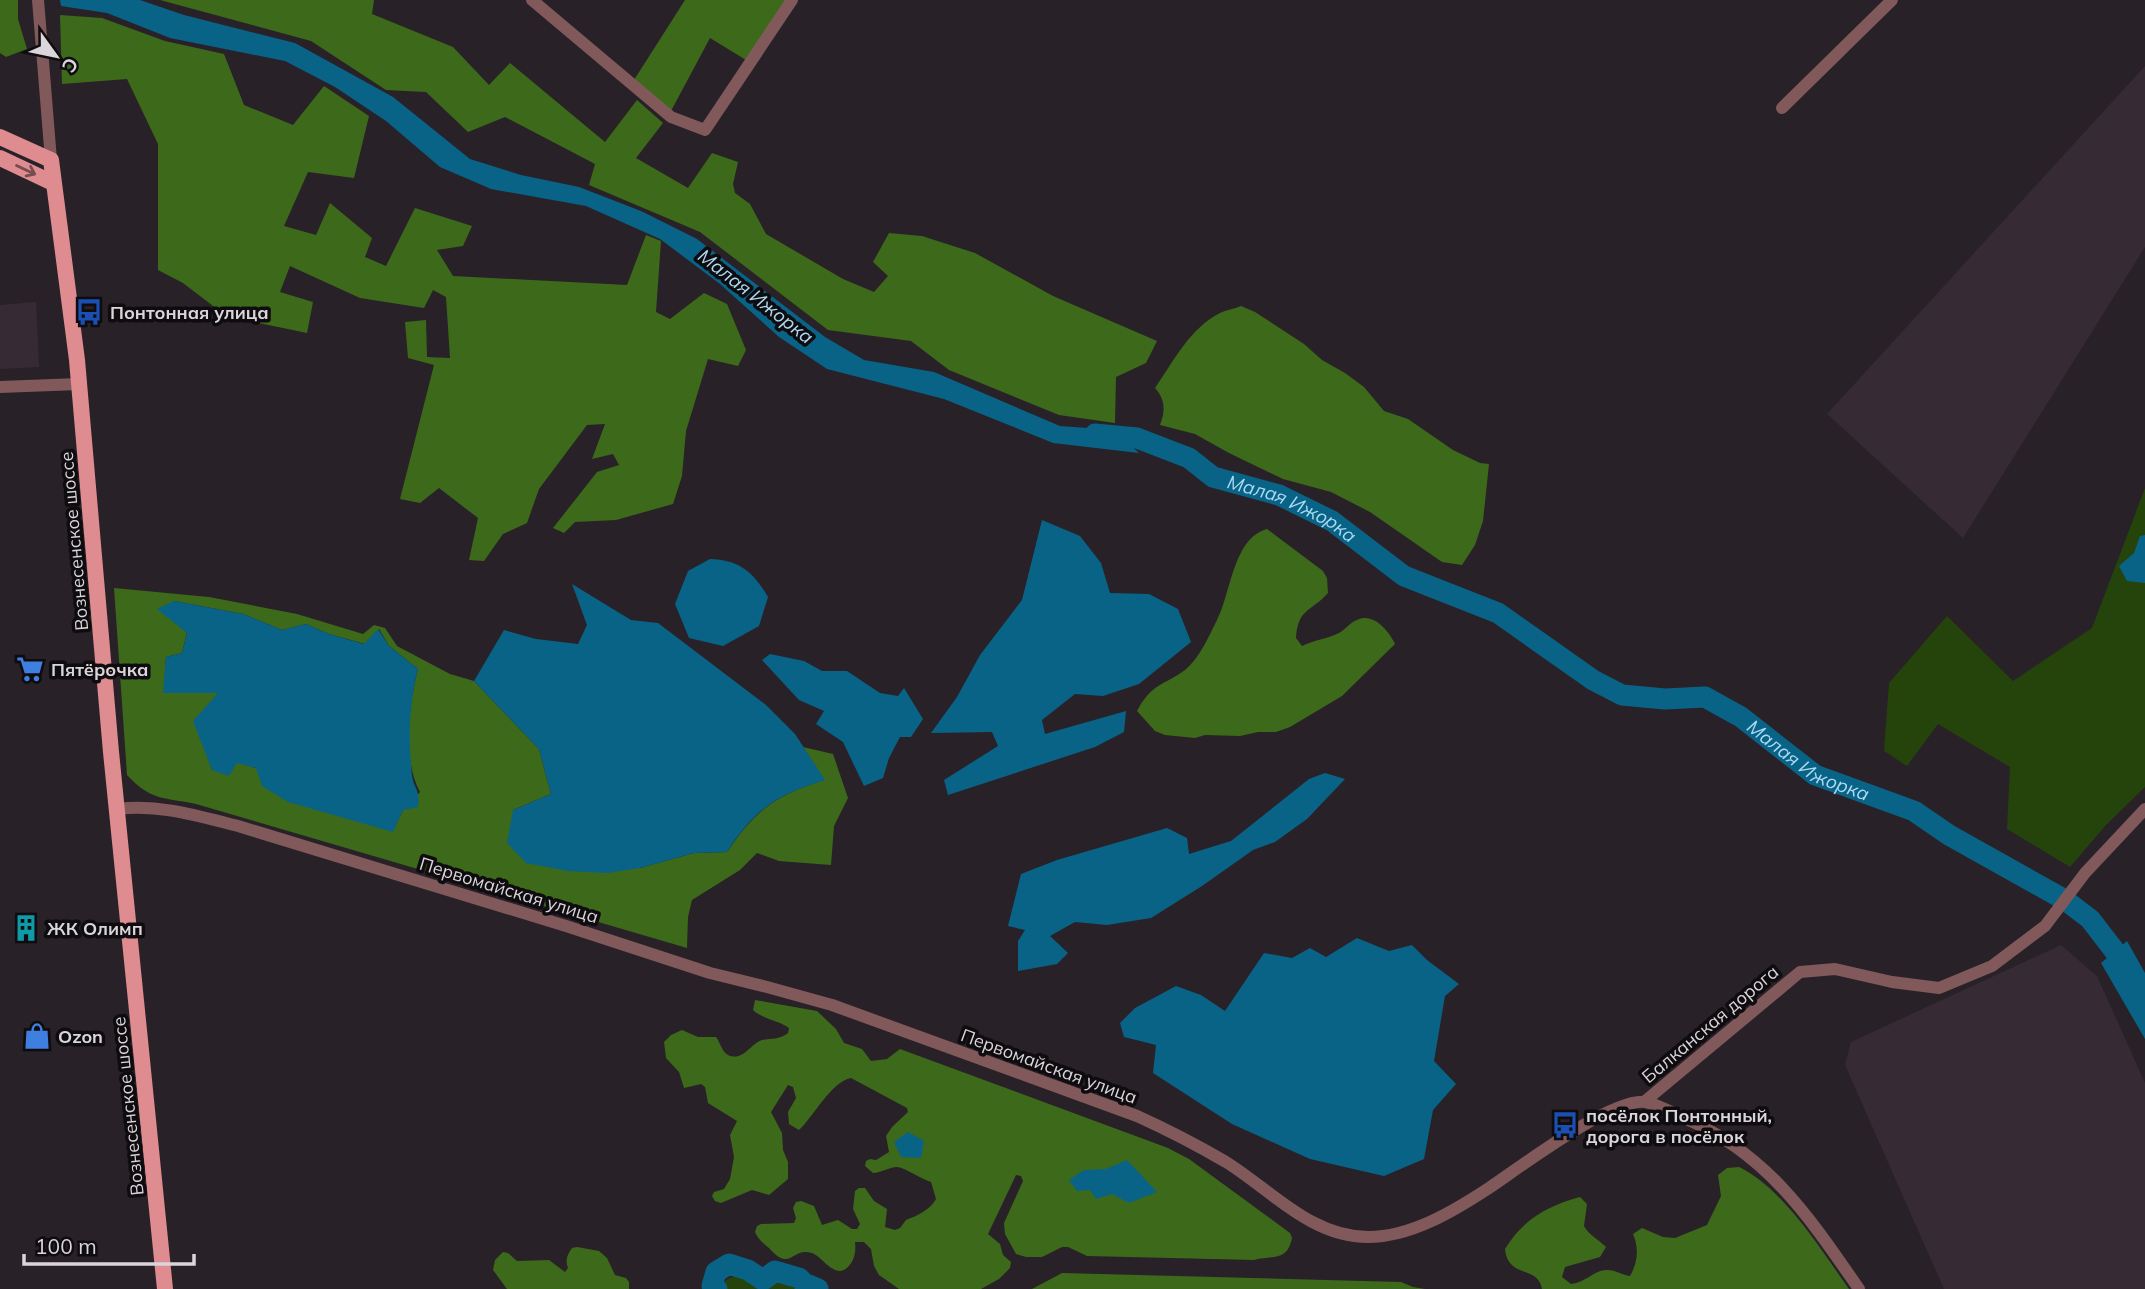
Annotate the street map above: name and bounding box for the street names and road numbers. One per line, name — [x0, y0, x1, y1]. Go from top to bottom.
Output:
street label: Вознесенское шоссе — [55, 451, 93, 631]
street label: Первомайская улица — [417, 852, 601, 928]
street label: Балканская дорога — [1637, 960, 1783, 1088]
street label: Вознесенское шоссе — [107, 1015, 149, 1197]
street label: Первомайская улица — [958, 1023, 1140, 1109]

